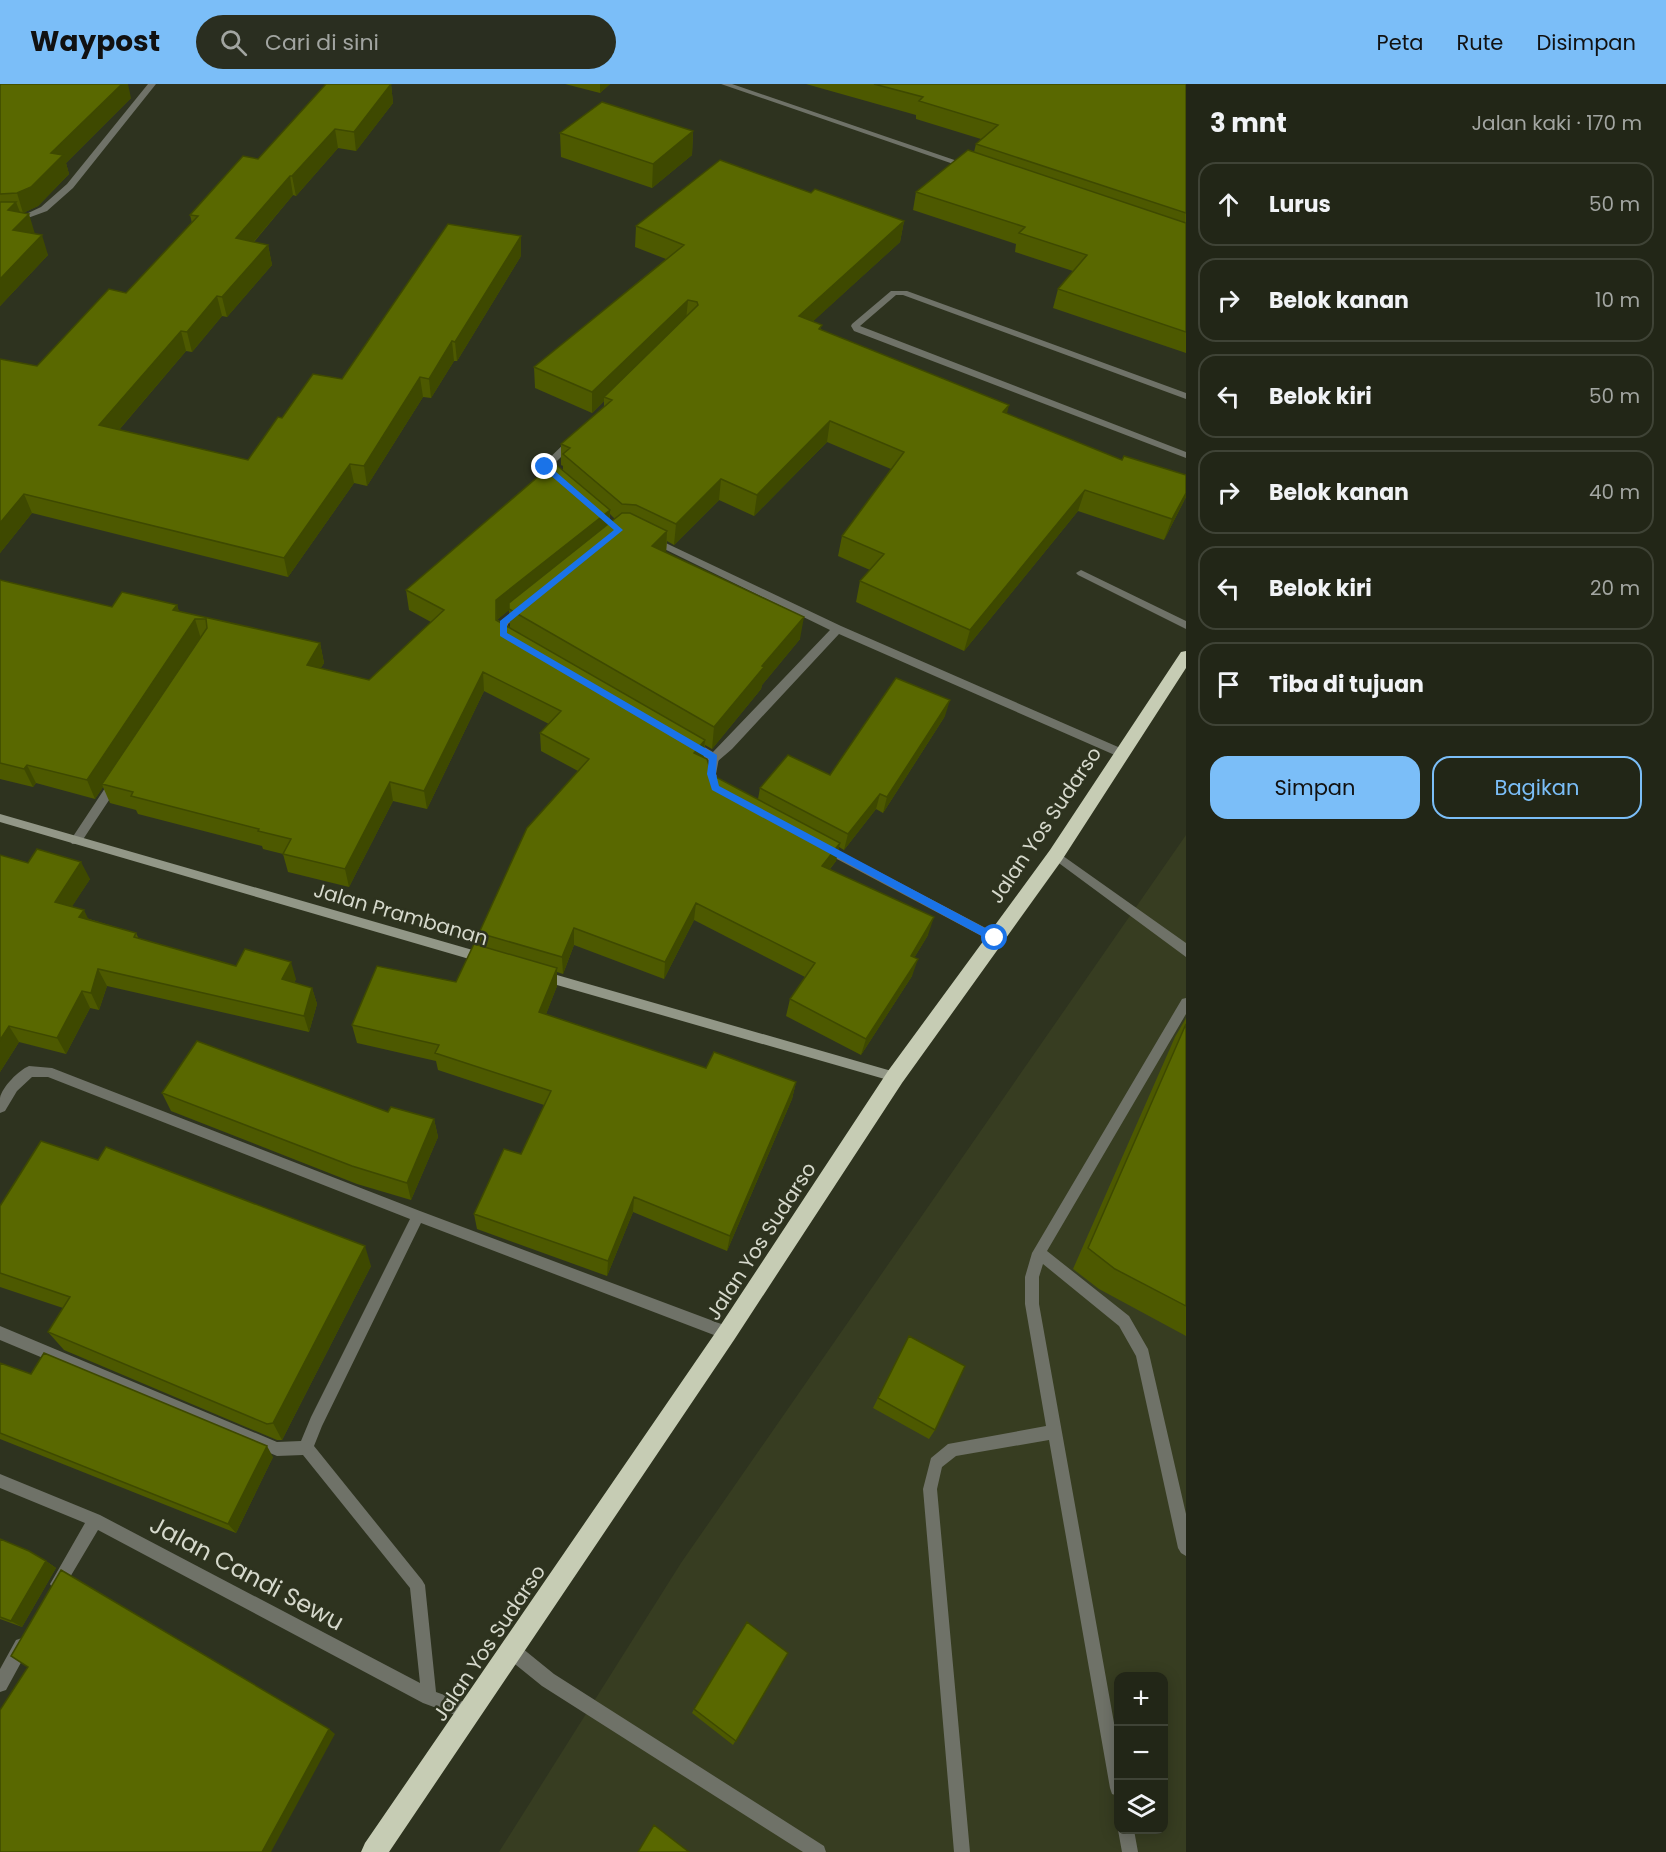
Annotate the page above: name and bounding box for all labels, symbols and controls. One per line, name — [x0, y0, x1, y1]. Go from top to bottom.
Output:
search box — [196, 15, 616, 69]
text: Waypost — [30, 22, 160, 61]
icon: search — [217, 26, 250, 59]
text: Cari di sini — [265, 27, 379, 58]
text: Peta — [1376, 28, 1424, 57]
text: Rute — [1457, 28, 1503, 57]
text: Disimpan — [1536, 28, 1636, 57]
text: 3 mnt — [1210, 105, 1287, 141]
text: Jalan kaki · 170 m — [1472, 109, 1642, 137]
icon: ahead — [1212, 188, 1245, 221]
text: Lurus — [1269, 189, 1331, 220]
text: 50 m — [1589, 190, 1640, 218]
icon: right — [1212, 284, 1245, 317]
text: Belok kanan — [1269, 285, 1409, 316]
text: 10 m — [1595, 286, 1640, 314]
icon: left — [1212, 380, 1245, 413]
text: Belok kiri — [1269, 381, 1372, 412]
text: 50 m — [1589, 382, 1640, 410]
route end — [531, 453, 557, 479]
icon: right — [1212, 476, 1245, 509]
text: Belok kanan — [1269, 477, 1409, 508]
text: 40 m — [1589, 478, 1640, 506]
icon: left — [1212, 572, 1245, 605]
text: Belok kiri — [1269, 573, 1372, 604]
text: 20 m — [1590, 574, 1640, 602]
icon: arrive — [1212, 668, 1245, 701]
text: Tiba di tujuan — [1269, 669, 1424, 700]
street label: Jalan Yos Sudarso — [982, 741, 1108, 909]
button: Simpan — [1210, 756, 1420, 819]
button: Bagikan — [1432, 756, 1642, 819]
street label: Jalan Prambanan — [311, 876, 491, 952]
route start — [981, 924, 1007, 950]
street label: Jalan Yos Sudarso — [699, 1157, 823, 1325]
street label: Jalan Candi Sewu — [144, 1508, 350, 1638]
street label: Jalan Yos Sudarso — [426, 1559, 552, 1727]
map controls — [1114, 1672, 1168, 1834]
button: + — [1114, 1672, 1168, 1726]
button: − — [1114, 1726, 1168, 1780]
button: layers — [1114, 1780, 1168, 1834]

